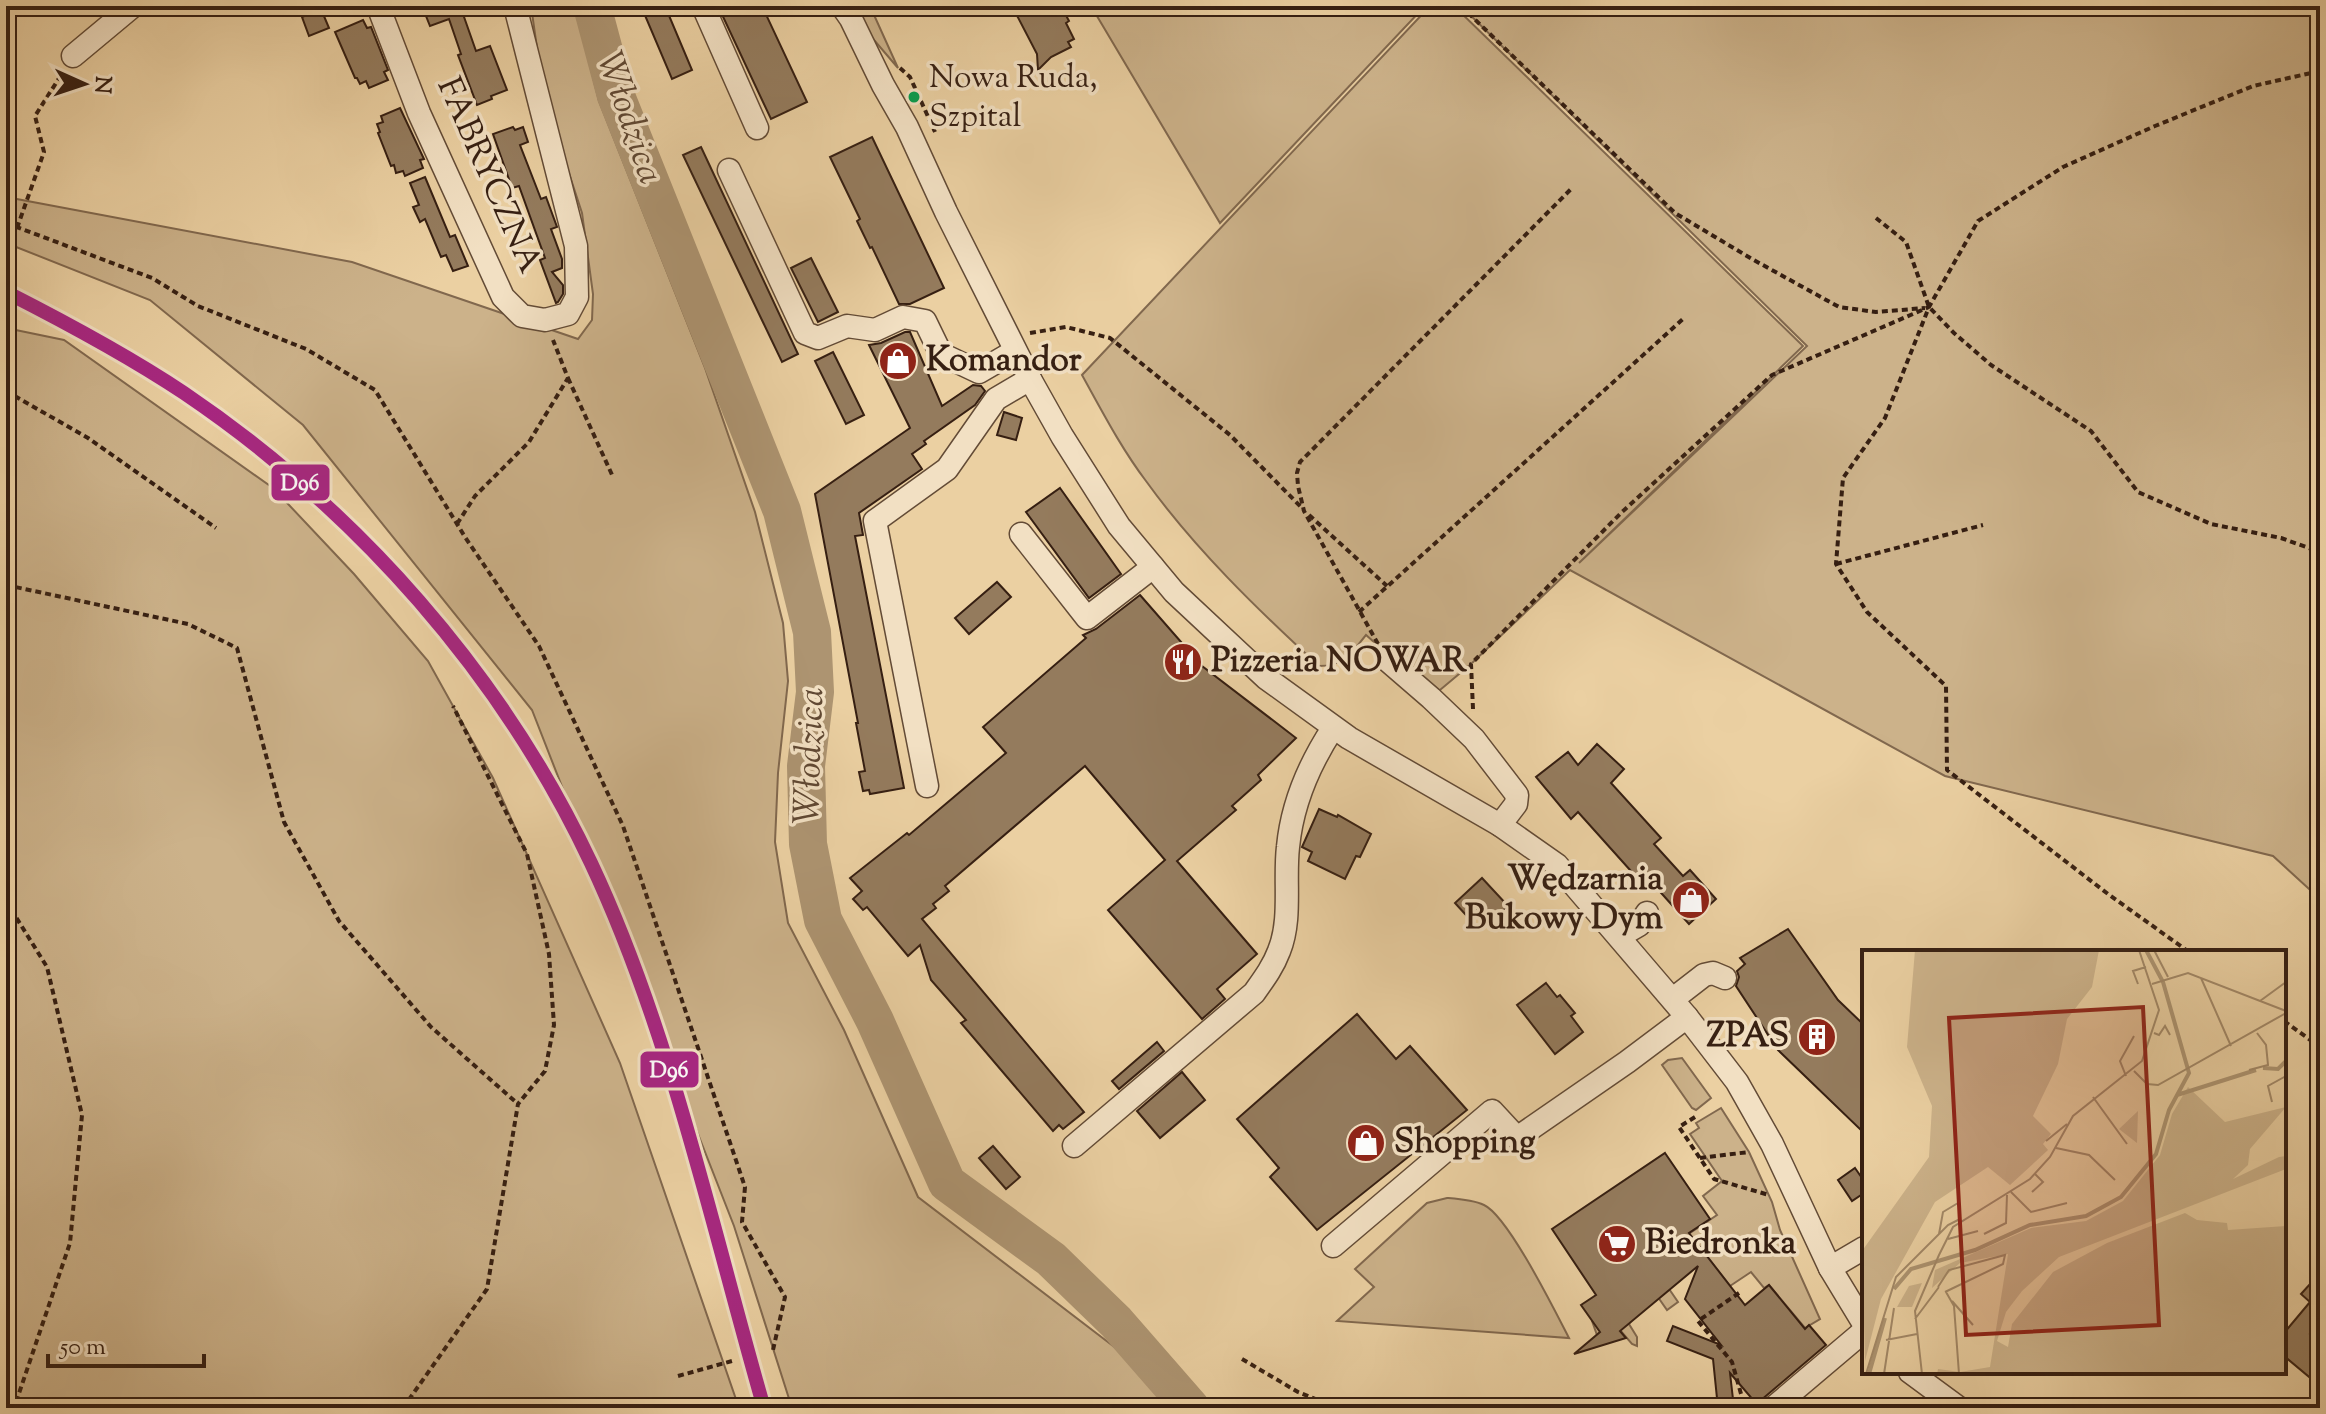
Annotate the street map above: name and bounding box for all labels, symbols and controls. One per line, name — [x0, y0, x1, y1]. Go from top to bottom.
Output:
north arrow — [44, 44, 124, 124]
water label: Włodzica — [581, 45, 675, 191]
place label: Nowa Ruda, Szpital — [929, 56, 1097, 141]
street label: FABRYCZNA — [423, 70, 553, 282]
text: N — [85, 75, 117, 95]
marker: Nowa Ruda, Szpital — [906, 89, 922, 105]
place label: Komandor — [926, 337, 1082, 386]
shop icon: Komandor — [877, 340, 919, 382]
line badge: D96 — [270, 463, 331, 502]
text: D96 — [280, 469, 320, 501]
place label: Pizzeria NOWAR — [1211, 638, 1467, 687]
restaurant icon: Pizzeria NOWAR — [1162, 641, 1204, 683]
water label: Włodzica — [783, 687, 839, 825]
place label: Wędzarnia Bukowy Dym — [1465, 856, 1663, 944]
shop icon: Wędzarnia Bukowy Dym — [1670, 879, 1712, 921]
inset map — [1862, 950, 2286, 1374]
place label: ZPAS — [1706, 1013, 1789, 1062]
building icon: ZPAS — [1796, 1016, 1838, 1058]
line badge: D96 — [639, 1050, 700, 1089]
text: D96 — [649, 1056, 689, 1088]
place label: Shopping — [1394, 1119, 1536, 1168]
shop icon: Shopping — [1345, 1122, 1387, 1164]
place label: Biedronka — [1645, 1220, 1797, 1269]
supermarket icon: Biedronka — [1596, 1223, 1638, 1265]
scale bar — [48, 1318, 204, 1368]
text: 50 m — [58, 1331, 106, 1365]

